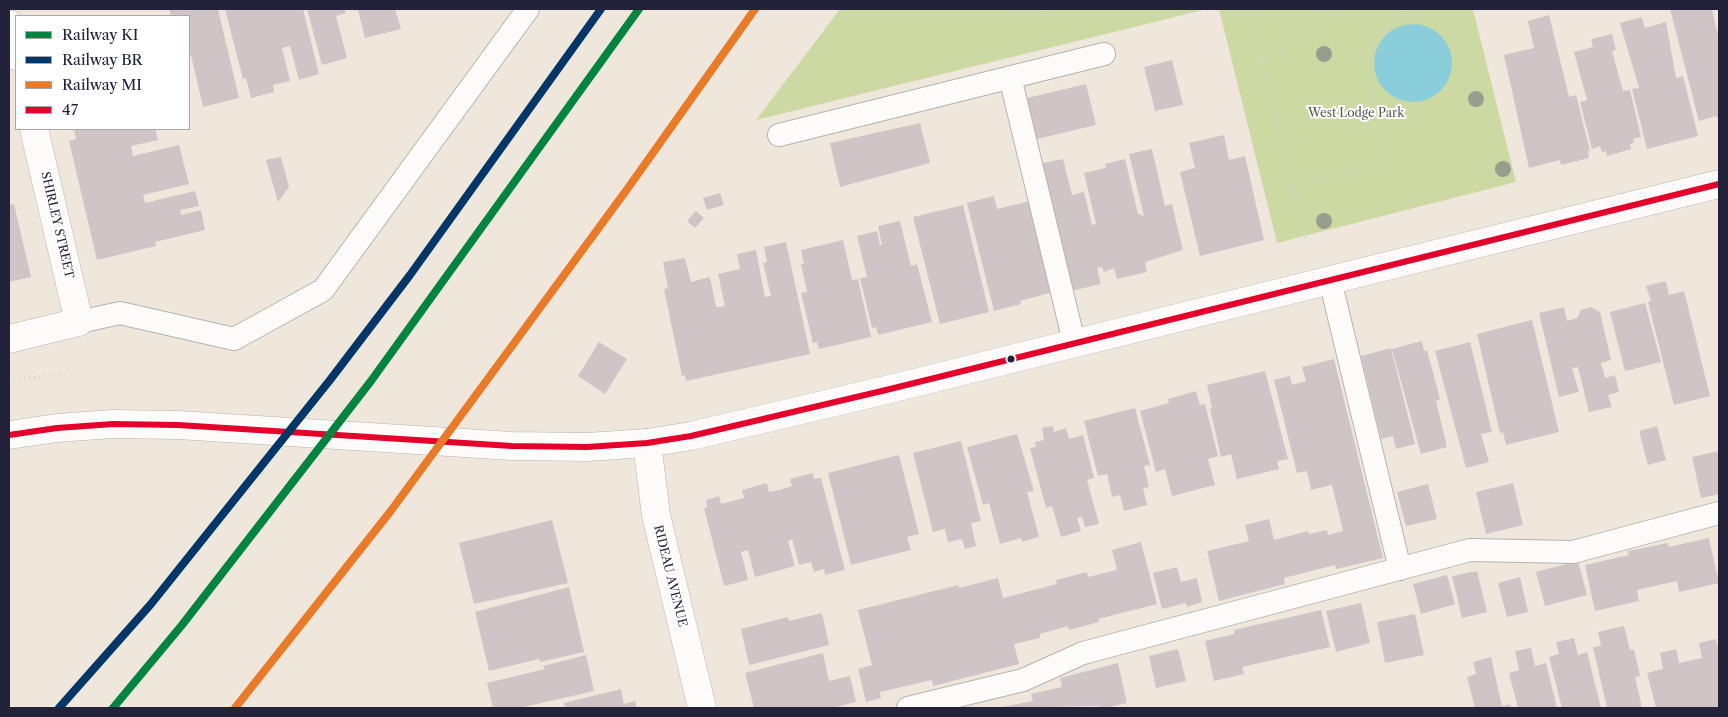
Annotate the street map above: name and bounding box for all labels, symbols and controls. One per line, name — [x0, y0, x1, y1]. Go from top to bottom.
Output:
legend — [15, 15, 190, 130]
text: Railway KI — [62, 25, 138, 44]
text: Railway BR — [62, 50, 143, 69]
text: Railway MI — [62, 75, 142, 94]
text: 47 — [62, 100, 78, 119]
park label: West Lodge Park — [1308, 107, 1404, 121]
street label: SHIRLEY STREET — [38, 170, 76, 280]
unlabelled marker — [1006, 354, 1016, 364]
street label: RIDEAU AVENUE — [650, 524, 690, 628]

